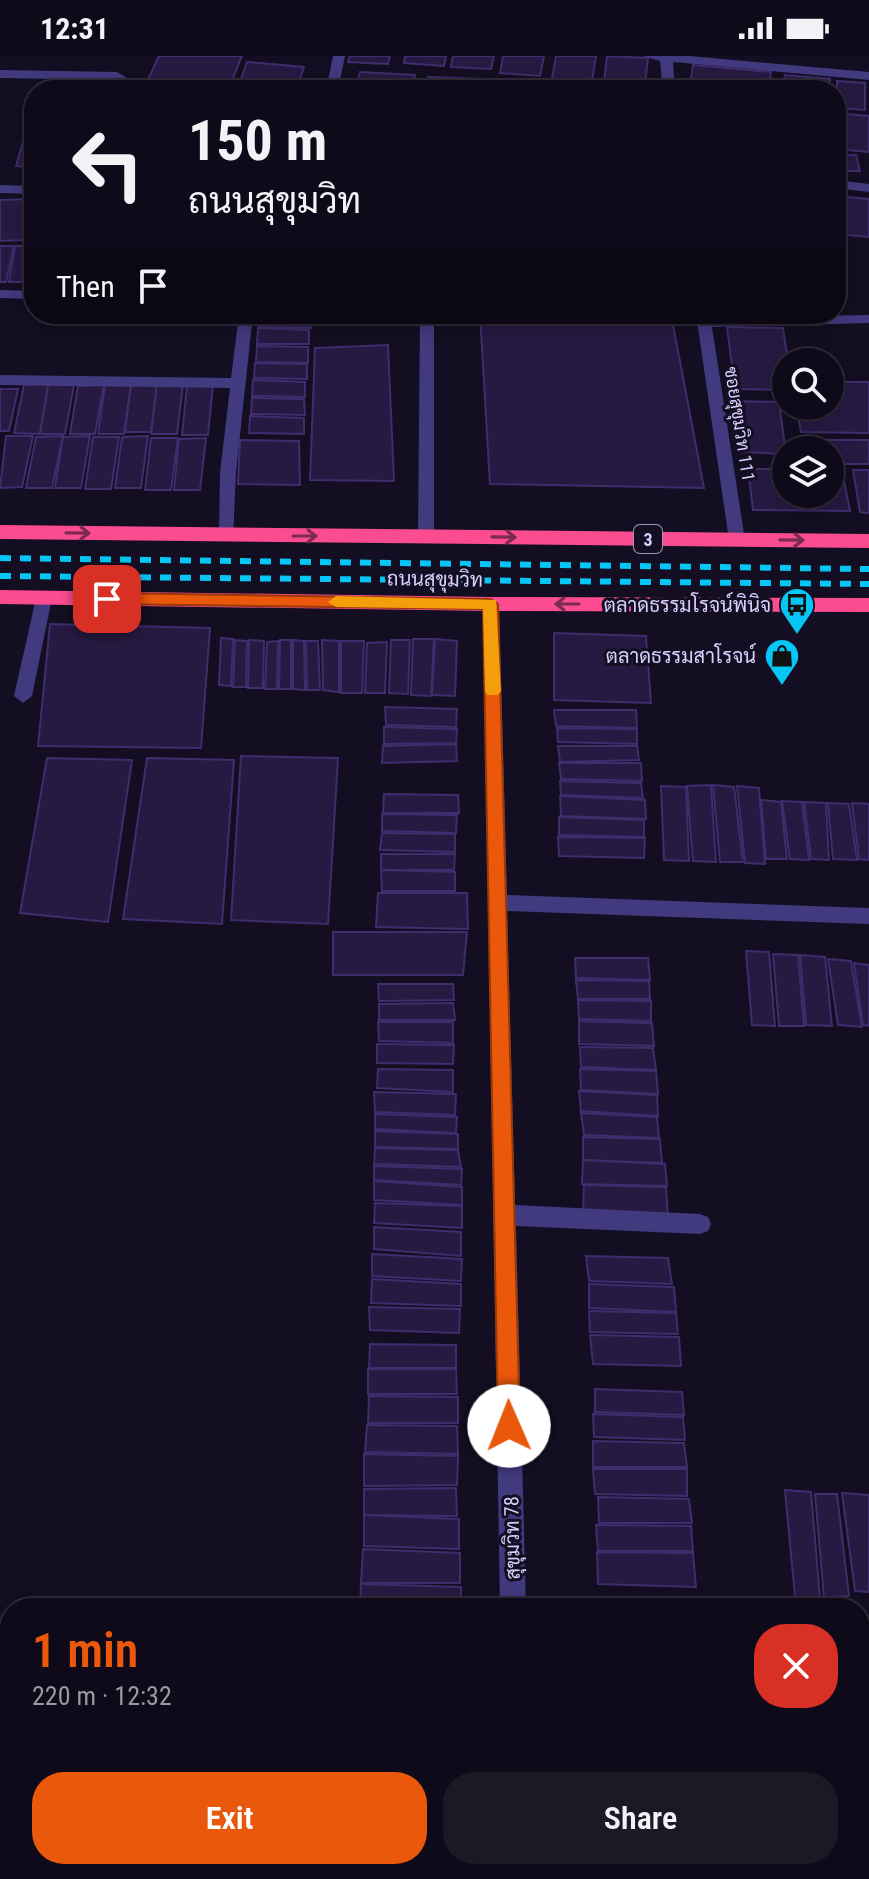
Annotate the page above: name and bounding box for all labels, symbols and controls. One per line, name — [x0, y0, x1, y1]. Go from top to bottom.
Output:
text: 12:31 — [40, 11, 109, 46]
text: 150 m — [188, 108, 327, 174]
icon: left — [56, 112, 160, 216]
text: ถนนสุขุมวิท — [188, 180, 361, 222]
icon: arrive — [131, 264, 175, 308]
text: Then — [56, 269, 115, 304]
map controls — [772, 348, 844, 508]
button: search — [772, 348, 844, 420]
street label: ซอยสุขุมวิท 111 — [719, 365, 759, 483]
button: layers — [772, 436, 844, 508]
one-way arrow — [64, 525, 91, 541]
road number: 3 — [634, 525, 662, 553]
one-way arrow — [291, 528, 318, 543]
one-way arrow — [490, 530, 517, 545]
one-way arrow — [778, 533, 805, 548]
pin — [73, 565, 141, 633]
street label: ถนนสุขุมวิท — [387, 566, 483, 594]
icon: arrive — [85, 577, 129, 621]
bus stop icon: ตลาดธรรมโรจน์พินิจ — [778, 586, 816, 636]
place label: ตลาดธรรมโรจน์พินิจ — [604, 591, 771, 617]
one-way arrow — [554, 596, 581, 612]
shop icon: ตลาดธรรมสาโรจน์ — [763, 637, 801, 687]
place label: ตลาดธรรมสาโรจน์ — [606, 642, 756, 668]
position arrow — [467, 1384, 551, 1468]
street label: สุขุมวิท 78 — [499, 1496, 527, 1580]
text: 1 min — [32, 1622, 138, 1679]
button: close — [754, 1624, 838, 1708]
text: 220 m · 12:32 — [32, 1681, 172, 1711]
button: Exit — [32, 1772, 427, 1864]
button: Share — [443, 1772, 838, 1864]

